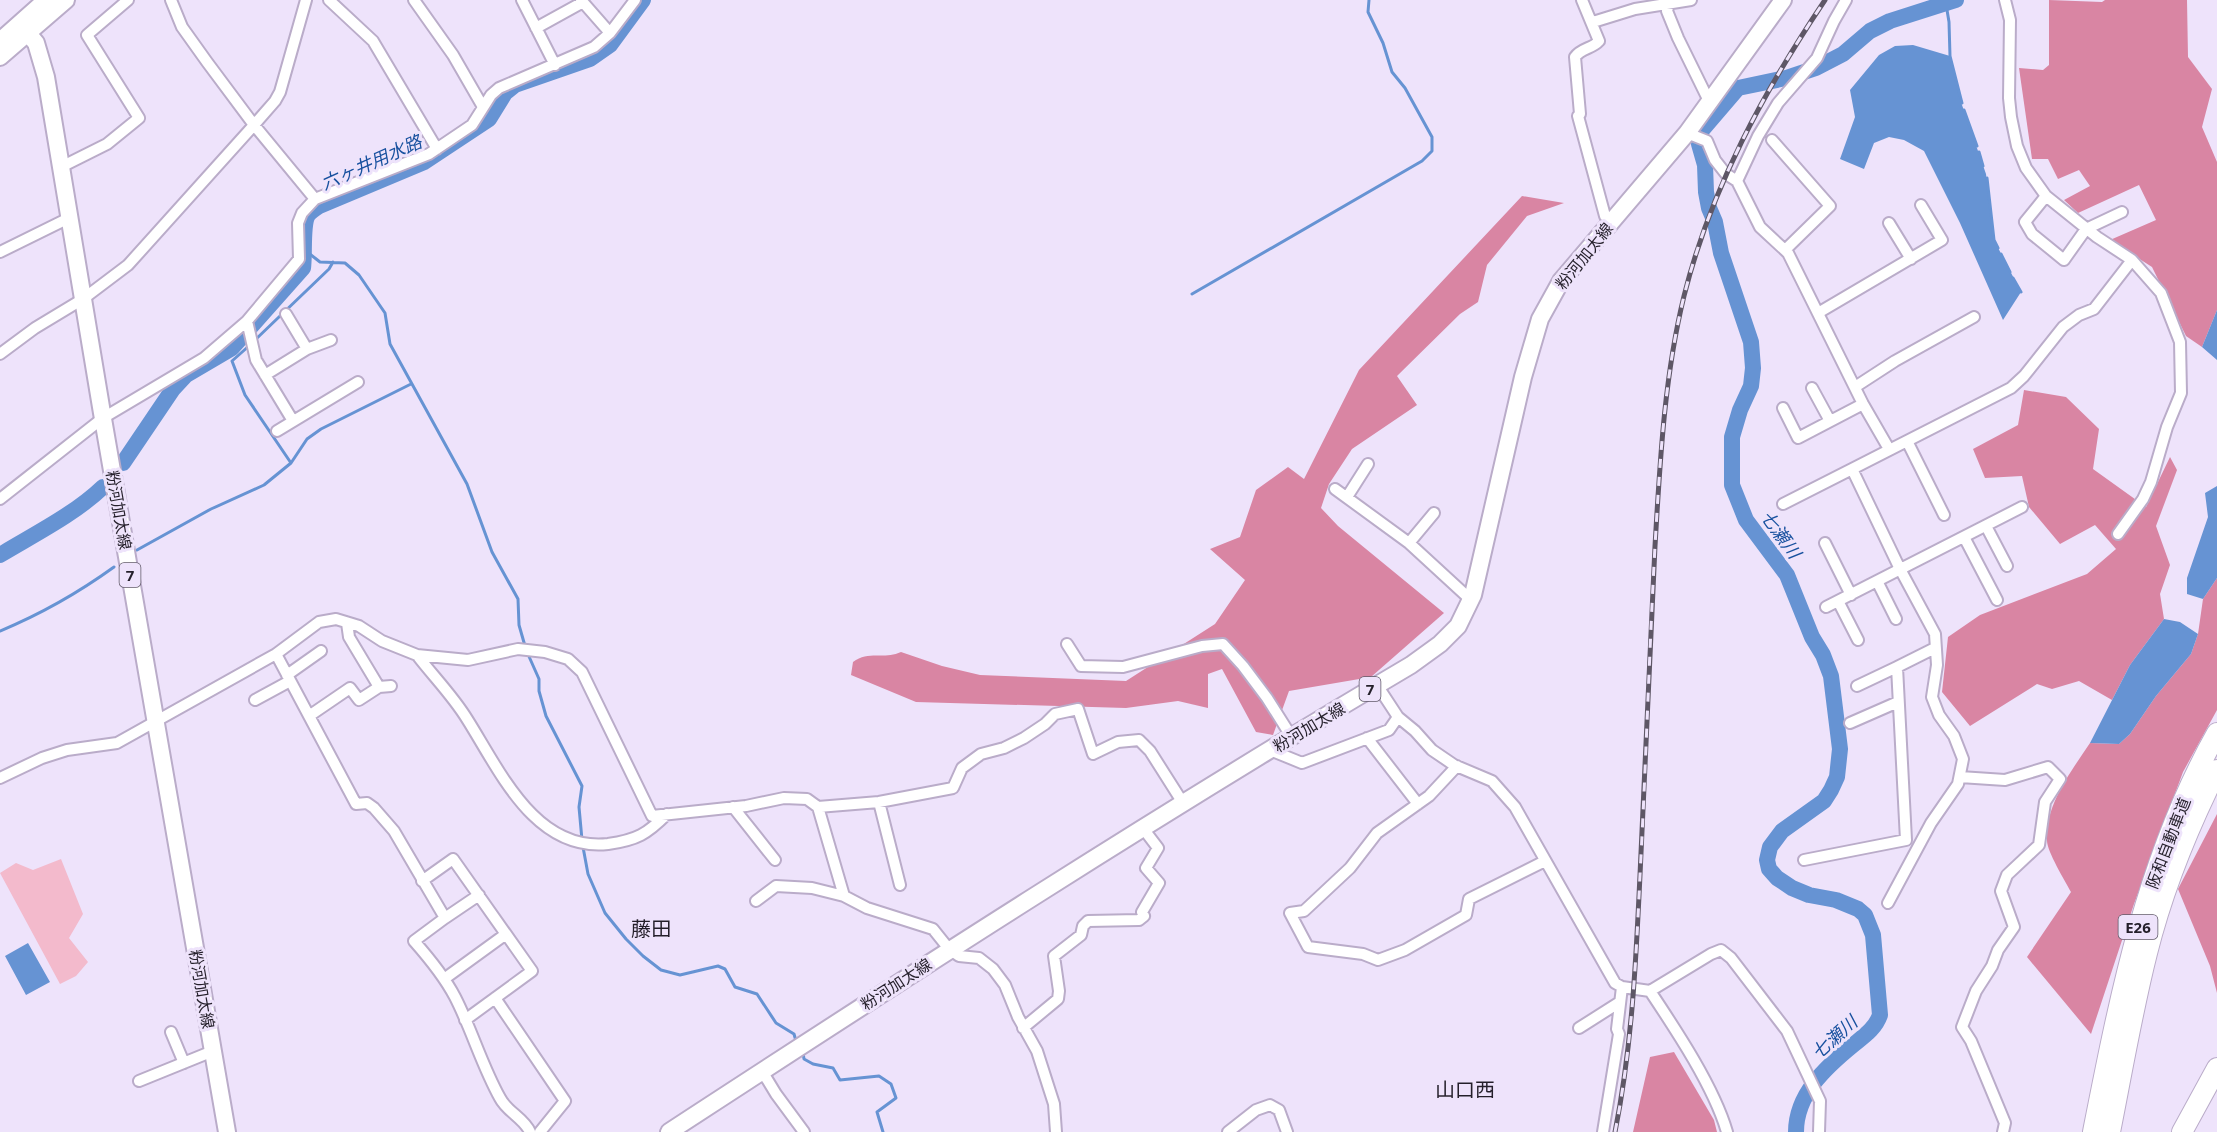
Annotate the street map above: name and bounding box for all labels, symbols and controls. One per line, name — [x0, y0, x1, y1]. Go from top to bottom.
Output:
water label: 六ヶ井用水路 — [317, 128, 427, 195]
street label: 粉河加太線 — [1550, 218, 1618, 294]
street label: 粉河加太線 — [101, 469, 137, 551]
water label: 七瀬川 — [1755, 505, 1808, 565]
road number: 7 — [120, 563, 140, 587]
road number: 7 — [1360, 677, 1380, 701]
street label: 粉河加太線 — [1269, 697, 1349, 757]
street label: 阪和自動車道 — [2141, 794, 2195, 892]
district label: 藤田 — [631, 915, 671, 942]
road number: E26 — [2118, 915, 2158, 939]
street label: 粉河加太線 — [184, 948, 220, 1030]
street label: 粉河加太線 — [856, 953, 936, 1015]
water label: 七瀬川 — [1806, 1009, 1864, 1064]
district label: 山口西 — [1435, 1076, 1495, 1103]

